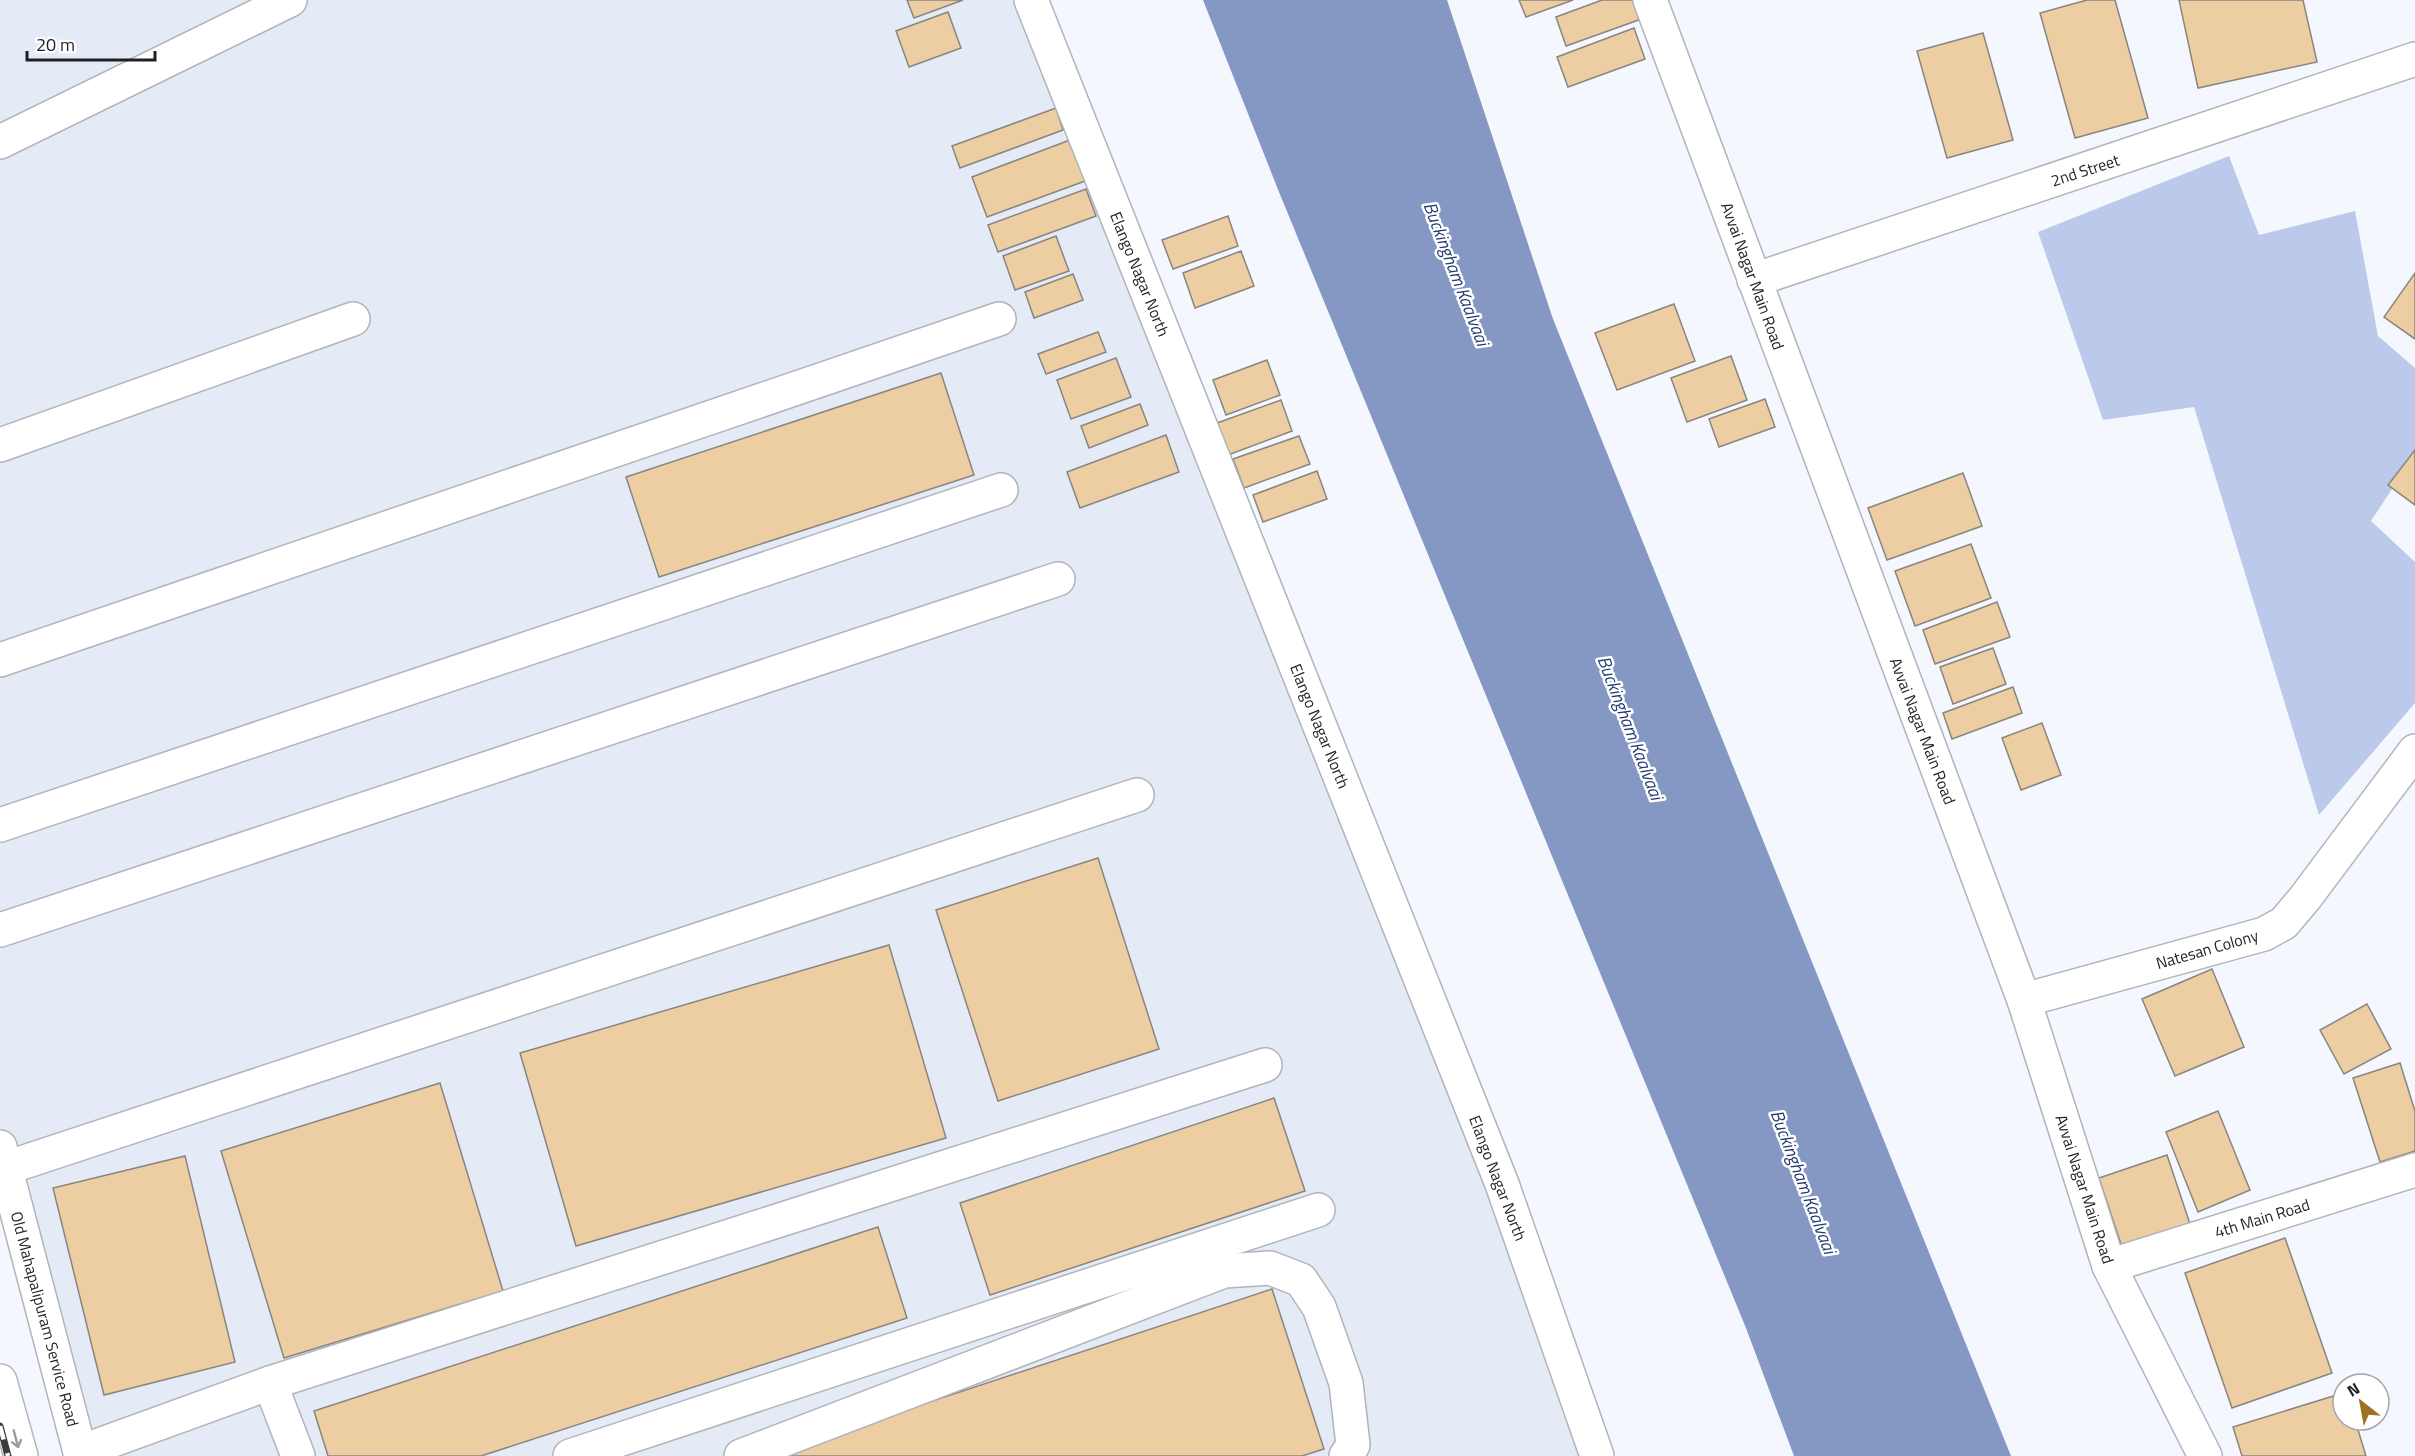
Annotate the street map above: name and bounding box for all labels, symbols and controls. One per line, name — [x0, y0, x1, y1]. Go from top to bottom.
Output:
scale bar — [27, 24, 154, 62]
text: 20 m — [36, 31, 75, 58]
street label: 2nd Street — [2048, 148, 2123, 192]
water label: Buckingham Kaalvaai — [1417, 198, 1497, 352]
street label: Avvai Nagar Main Road — [1715, 199, 1791, 353]
street label: Elango Nagar North — [1104, 208, 1176, 340]
water label: Buckingham Kaalvaai — [1591, 652, 1671, 806]
street label: Avvai Nagar Main Road — [1884, 654, 1962, 808]
street label: Elango Nagar North — [1284, 660, 1356, 792]
street label: Natesan Colony — [2153, 923, 2261, 975]
water label: Buckingham Kaalvaai — [1764, 1106, 1844, 1260]
street label: Avvai Nagar Main Road — [2050, 1111, 2120, 1267]
street label: Elango Nagar North — [1463, 1112, 1533, 1244]
street label: 4th Main Road — [2211, 1192, 2313, 1244]
street label: Old Mahapalipuram Service Road — [5, 1209, 85, 1429]
north arrow — [2331, 1372, 2391, 1432]
text: N — [2342, 1376, 2364, 1402]
one-way arrow — [11, 1429, 22, 1448]

